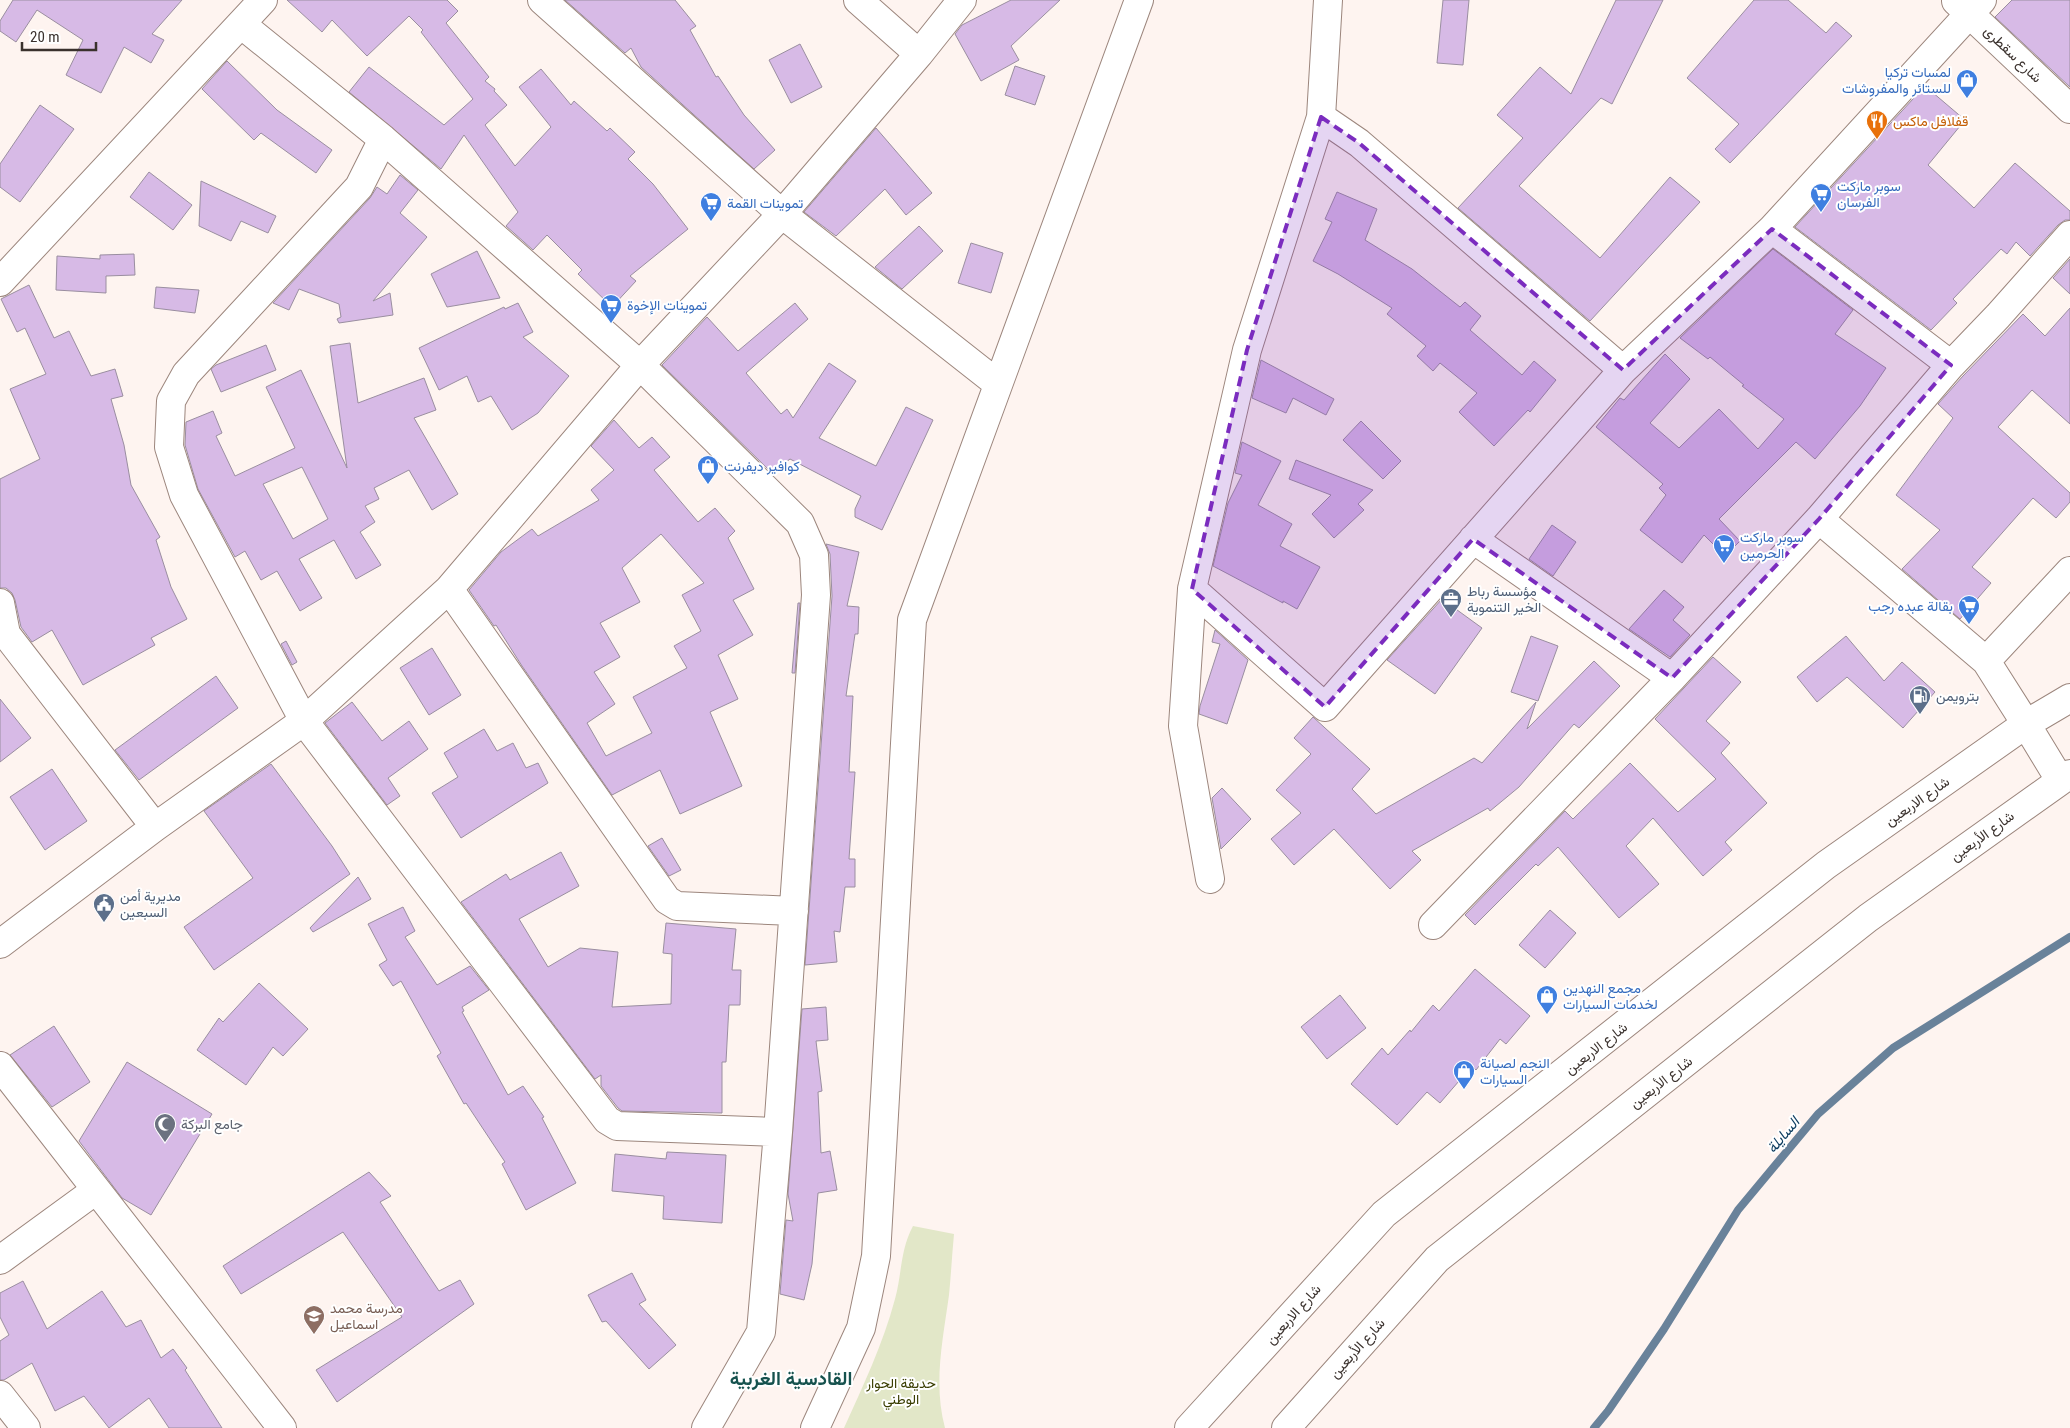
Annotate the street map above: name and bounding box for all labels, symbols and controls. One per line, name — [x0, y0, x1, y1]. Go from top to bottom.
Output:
scale bar — [22, 20, 96, 52]
street label: شارع سقطرى — [1979, 23, 2045, 88]
text: 20 m — [30, 28, 60, 46]
place label: لمسات تركيا للستائر والمفروشات — [1842, 64, 1951, 97]
shop icon: لمسات تركيا للستائر والمفروشات — [1955, 68, 1979, 99]
restaurant icon: قفلافل ماكس — [1865, 109, 1889, 140]
place label: قفلافل ماكس — [1893, 113, 1968, 130]
place label: سوبر ماركت الفرسان — [1837, 178, 1901, 211]
supermarket icon: سوبر ماركت الفرسان — [1809, 182, 1833, 213]
supermarket icon: تموينات القمة — [699, 191, 723, 222]
place label: تموينات القمة — [727, 195, 803, 212]
supermarket icon: تموينات الإخوة — [599, 293, 623, 324]
place label: تموينات الإخوة — [627, 297, 707, 315]
shop icon: كوافير ديفرنت — [696, 454, 720, 485]
place label: كوافير ديفرنت — [724, 458, 800, 475]
place label: سوبر ماركت الحرمين — [1740, 529, 1804, 562]
supermarket icon: سوبر ماركت الحرمين — [1712, 533, 1736, 564]
place label: مؤسسة رباط الخير التنموية — [1467, 583, 1541, 616]
office icon: مؤسسة رباط الخير التنموية — [1439, 587, 1463, 618]
supermarket icon: بقالة عبده رجب — [1957, 594, 1981, 625]
place label: بقالة عبده رجب — [1868, 598, 1953, 615]
fuel station icon: بترويمن — [1908, 684, 1932, 715]
place label: بترويمن — [1936, 688, 1979, 705]
street label: شارع الاربعين — [1882, 773, 1954, 831]
street label: شارع الأربعين — [1947, 808, 2019, 867]
place label: مديرية أمن السبعين — [120, 888, 181, 921]
public building icon: مديرية أمن السبعين — [92, 892, 116, 923]
place label: مجمع النهدين لخدمات السيارات — [1563, 980, 1658, 1013]
shop icon: مجمع النهدين لخدمات السيارات — [1535, 984, 1559, 1015]
street label: شارع الاربعين — [1562, 1019, 1632, 1080]
street label: شارع الأربعين — [1627, 1053, 1697, 1114]
place label: النجم لصيانة السيارات — [1480, 1055, 1550, 1088]
shop icon: النجم لصيانة السيارات — [1452, 1059, 1476, 1090]
mosque icon: جامع البركة — [153, 1112, 177, 1143]
water label: السايلة — [1763, 1112, 1804, 1157]
place label: جامع البركة — [181, 1116, 243, 1135]
street label: شارع الاربعين — [1262, 1281, 1326, 1349]
place label: مدرسة محمد اسماعيل — [330, 1300, 403, 1333]
school or university icon: مدرسة محمد اسماعيل — [302, 1304, 326, 1335]
street label: شارع الأربعين — [1326, 1315, 1390, 1383]
district label: القادسية الغربية — [730, 1367, 852, 1391]
park label: حديقة الحوار الوطني — [865, 1375, 936, 1411]

